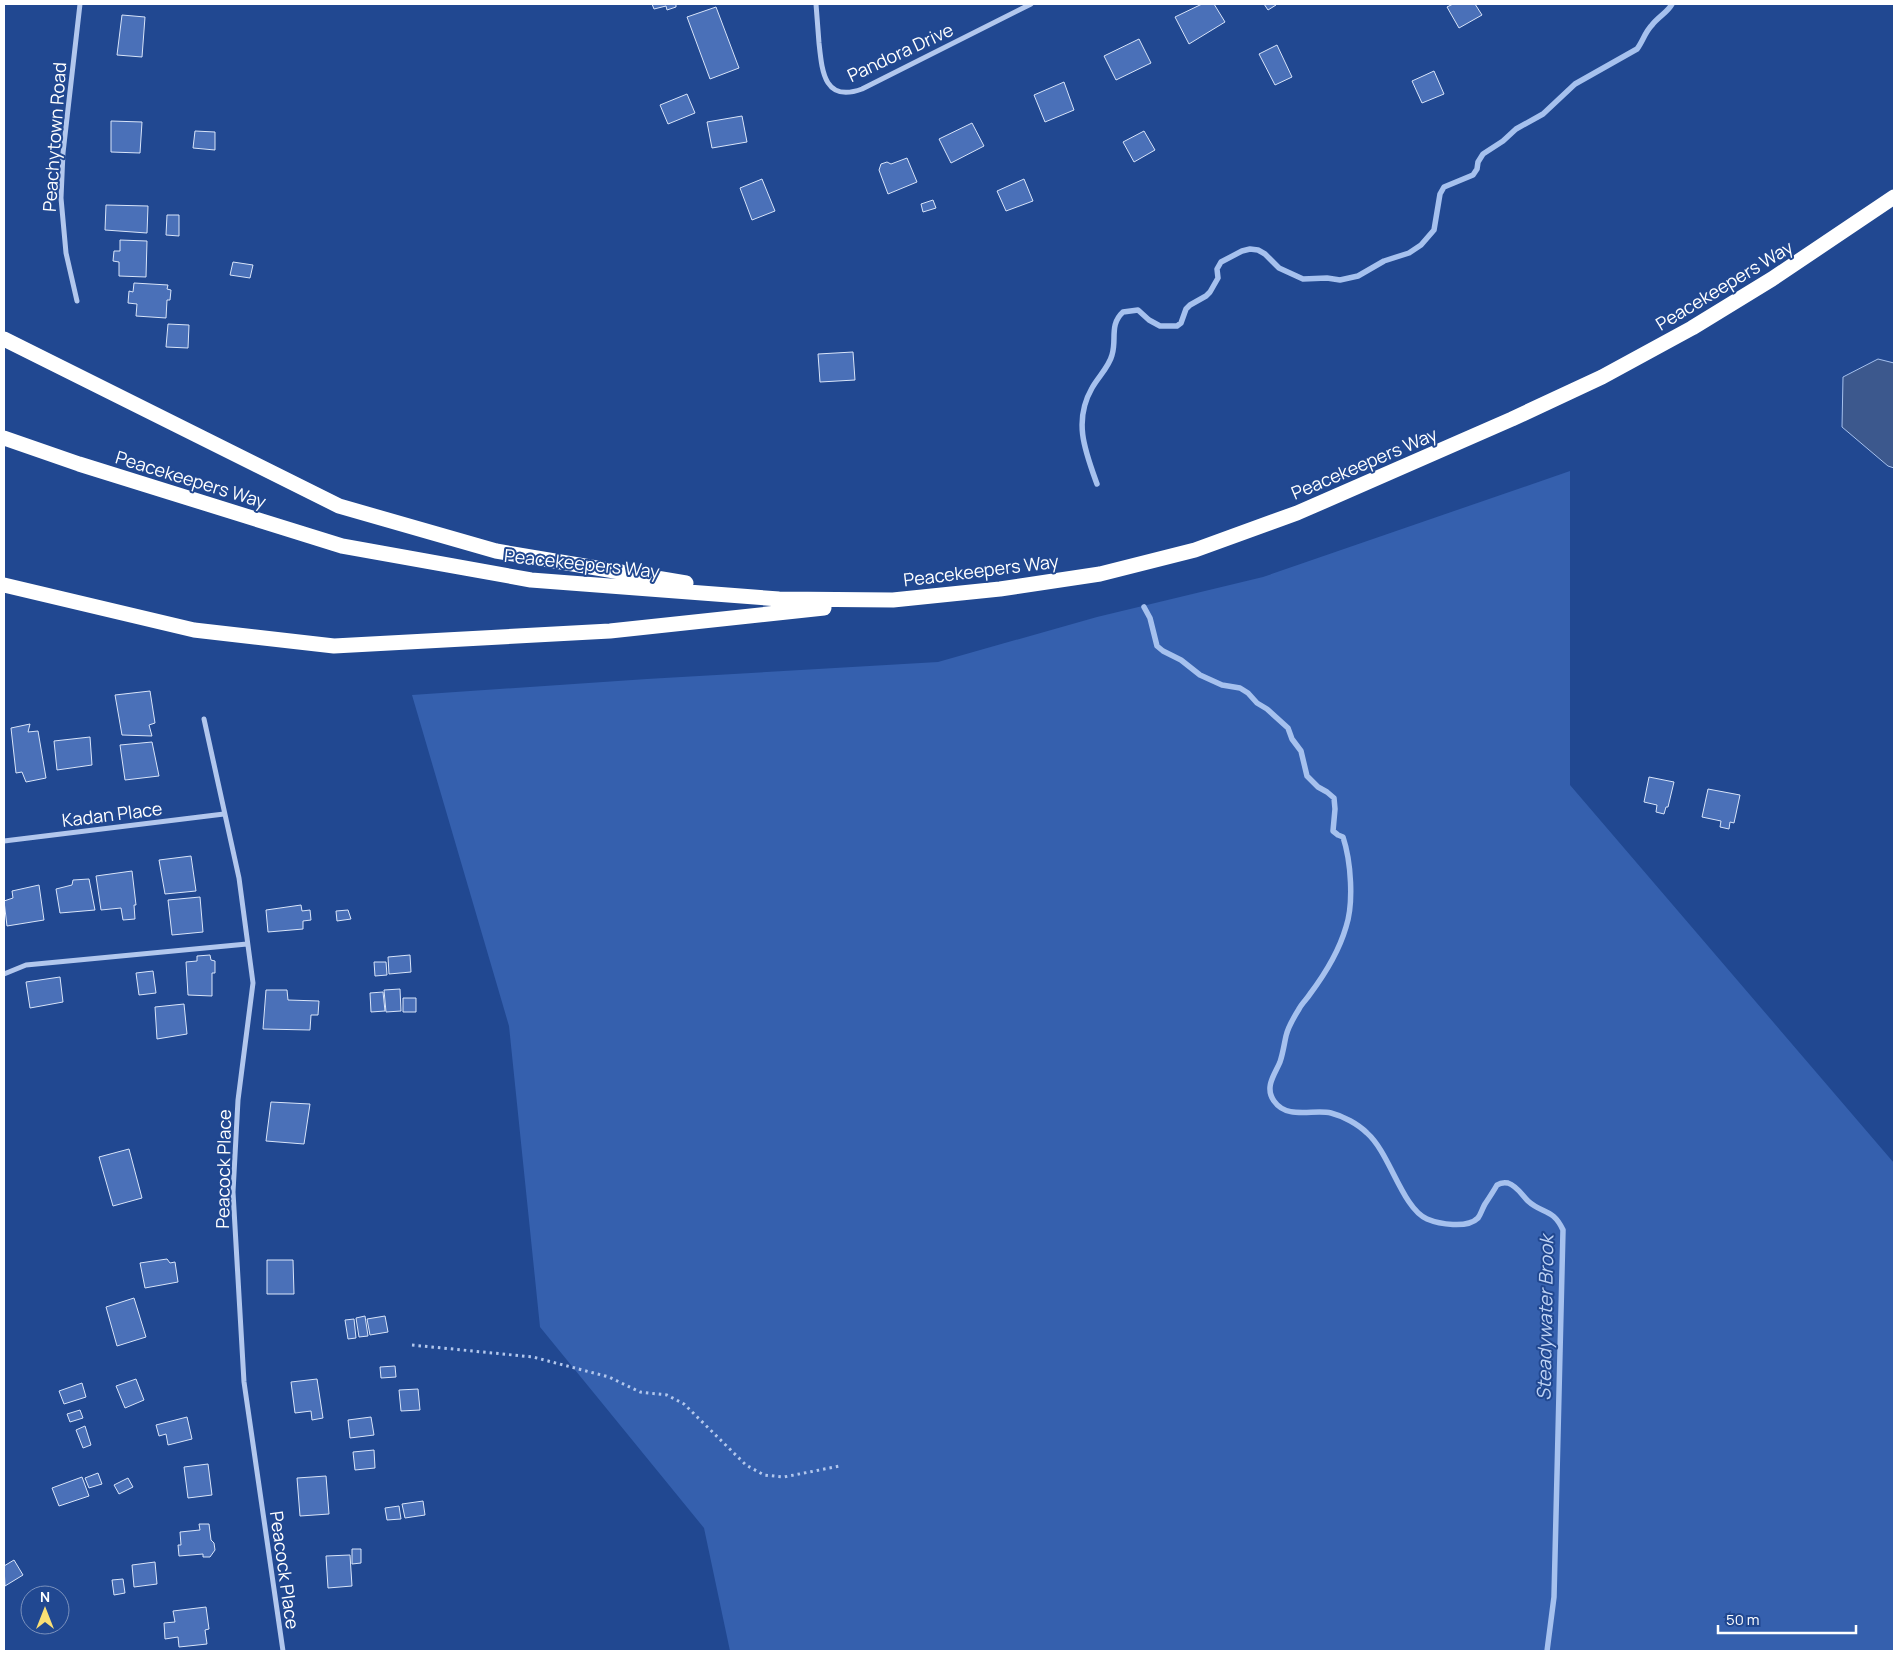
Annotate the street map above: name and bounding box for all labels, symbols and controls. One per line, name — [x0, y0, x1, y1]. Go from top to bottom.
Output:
street label: Pandora Drive — [843, 17, 957, 87]
street label: Peachytown Road — [37, 61, 71, 213]
street label: Peacekeepers Way — [1651, 234, 1798, 336]
street label: Peacekeepers Way — [1287, 421, 1441, 505]
street label: Peacekeepers Way — [113, 445, 270, 513]
street label: Peacekeepers Way — [503, 543, 661, 583]
street label: Peacekeepers Way — [902, 549, 1060, 591]
street label: Kadan Place — [60, 796, 164, 832]
street label: Peacock Place — [210, 1109, 236, 1229]
water label: Steadywater Brook — [1531, 1232, 1559, 1401]
street label: Peacock Place — [265, 1509, 305, 1631]
north arrow — [20, 1585, 70, 1635]
text: N — [40, 1587, 50, 1606]
scale bar — [1718, 1602, 1856, 1634]
text: 50 m — [1726, 1609, 1760, 1630]

